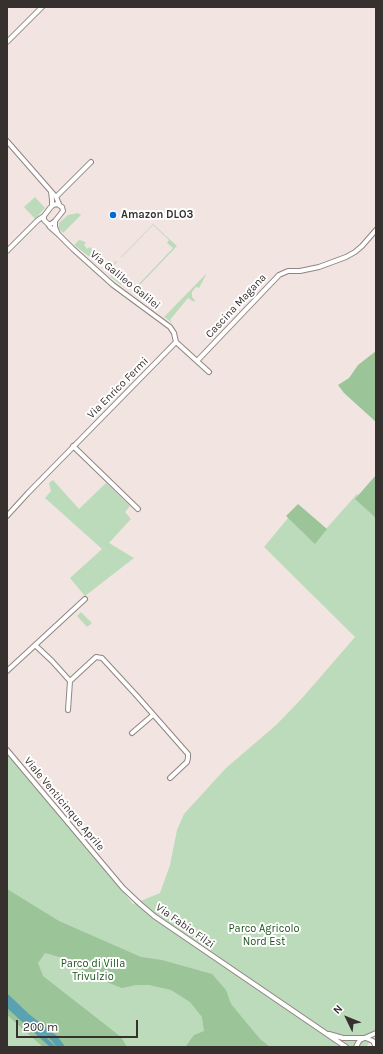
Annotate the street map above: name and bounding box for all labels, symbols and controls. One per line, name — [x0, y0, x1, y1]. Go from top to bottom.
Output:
place label: Amazon DLO3 — [121, 208, 193, 222]
marker: Amazon DLO3 — [108, 210, 118, 220]
street label: Via Galileo Galilei — [87, 248, 163, 312]
street label: Cascina Magana — [203, 271, 269, 341]
street label: Via Enrico Fermi — [85, 355, 151, 421]
street label: Viale Venticinque Aprile — [21, 755, 107, 853]
street label: Via Fabio Filzi — [153, 901, 217, 951]
park label: Parco Agricolo Nord Est — [229, 922, 299, 948]
park label: Parco di Villa Trivulzio — [61, 957, 125, 983]
north arrow — [327, 998, 367, 1038]
text: N — [330, 1002, 345, 1017]
scale bar — [18, 1012, 140, 1038]
text: 200 m — [23, 1020, 58, 1034]

